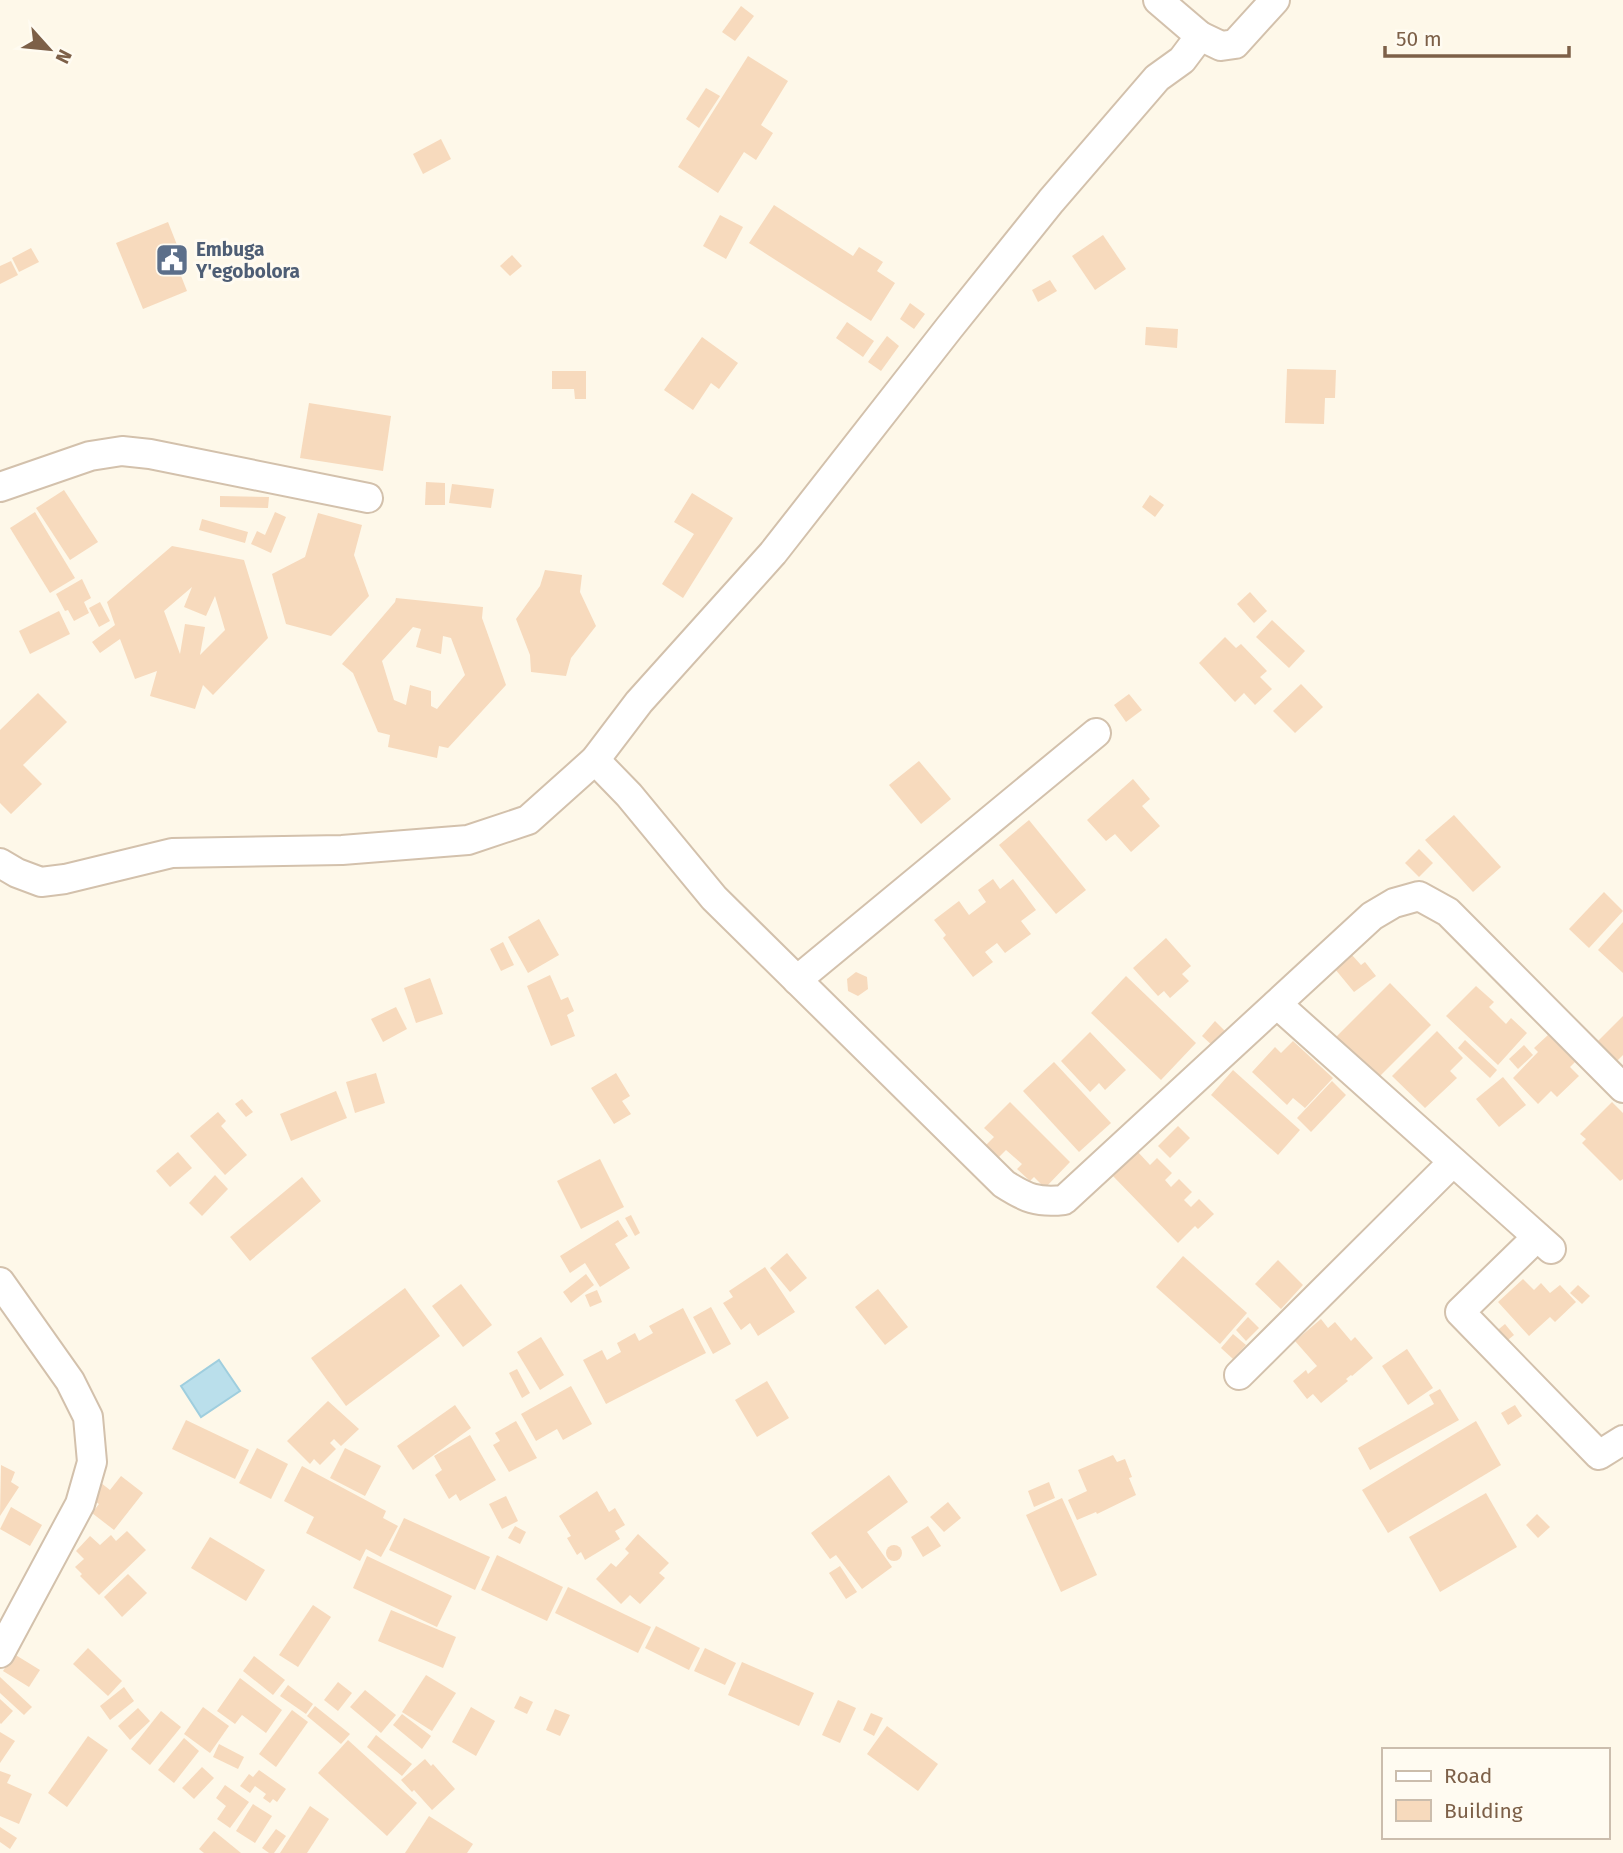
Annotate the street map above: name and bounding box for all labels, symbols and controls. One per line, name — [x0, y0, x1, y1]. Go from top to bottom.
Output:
north arrow — [14, 14, 84, 84]
scale bar — [1385, 14, 1569, 58]
text: 50 m — [1396, 26, 1442, 52]
text: N — [51, 46, 77, 67]
place label: Embuga Y'egobolora — [195, 238, 300, 283]
public building icon: Embuga Y'egobolora — [153, 241, 191, 279]
legend — [1382, 1748, 1609, 1839]
text: Road — [1444, 1763, 1492, 1789]
text: Building — [1444, 1798, 1523, 1824]

